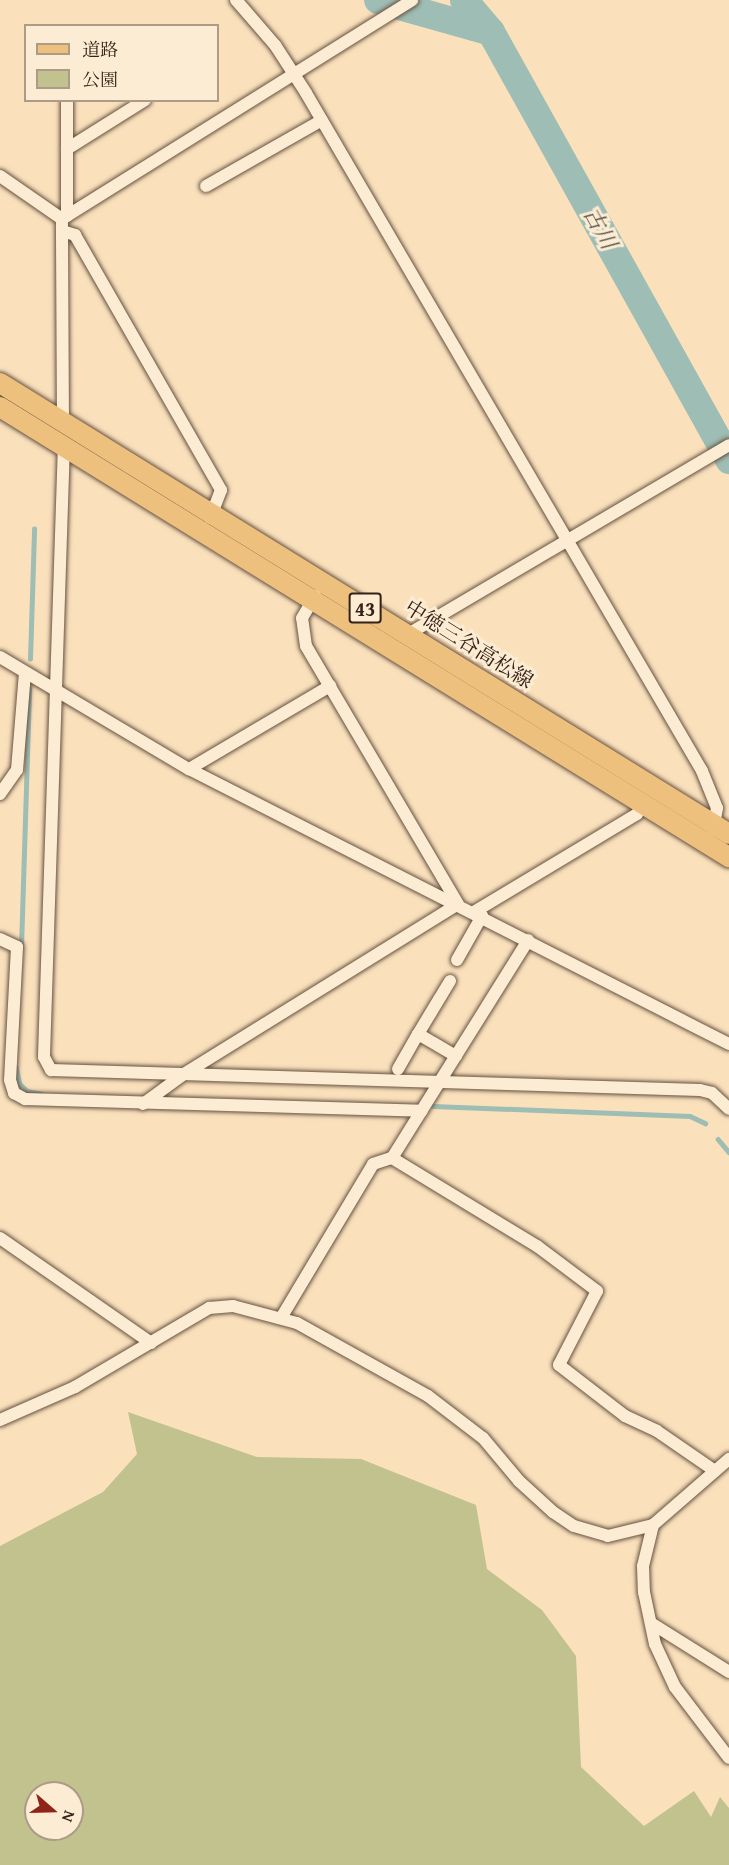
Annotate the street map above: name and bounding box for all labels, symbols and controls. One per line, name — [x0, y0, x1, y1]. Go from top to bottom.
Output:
legend — [24, 24, 219, 102]
text: 道路 — [82, 36, 118, 63]
text: 公園 — [82, 66, 118, 93]
water label: 古川 — [578, 202, 622, 254]
road number: 43 — [348, 591, 382, 625]
street label: 中徳三谷高松線 — [400, 594, 538, 694]
north arrow — [24, 1781, 84, 1841]
text: N — [56, 1807, 82, 1826]

